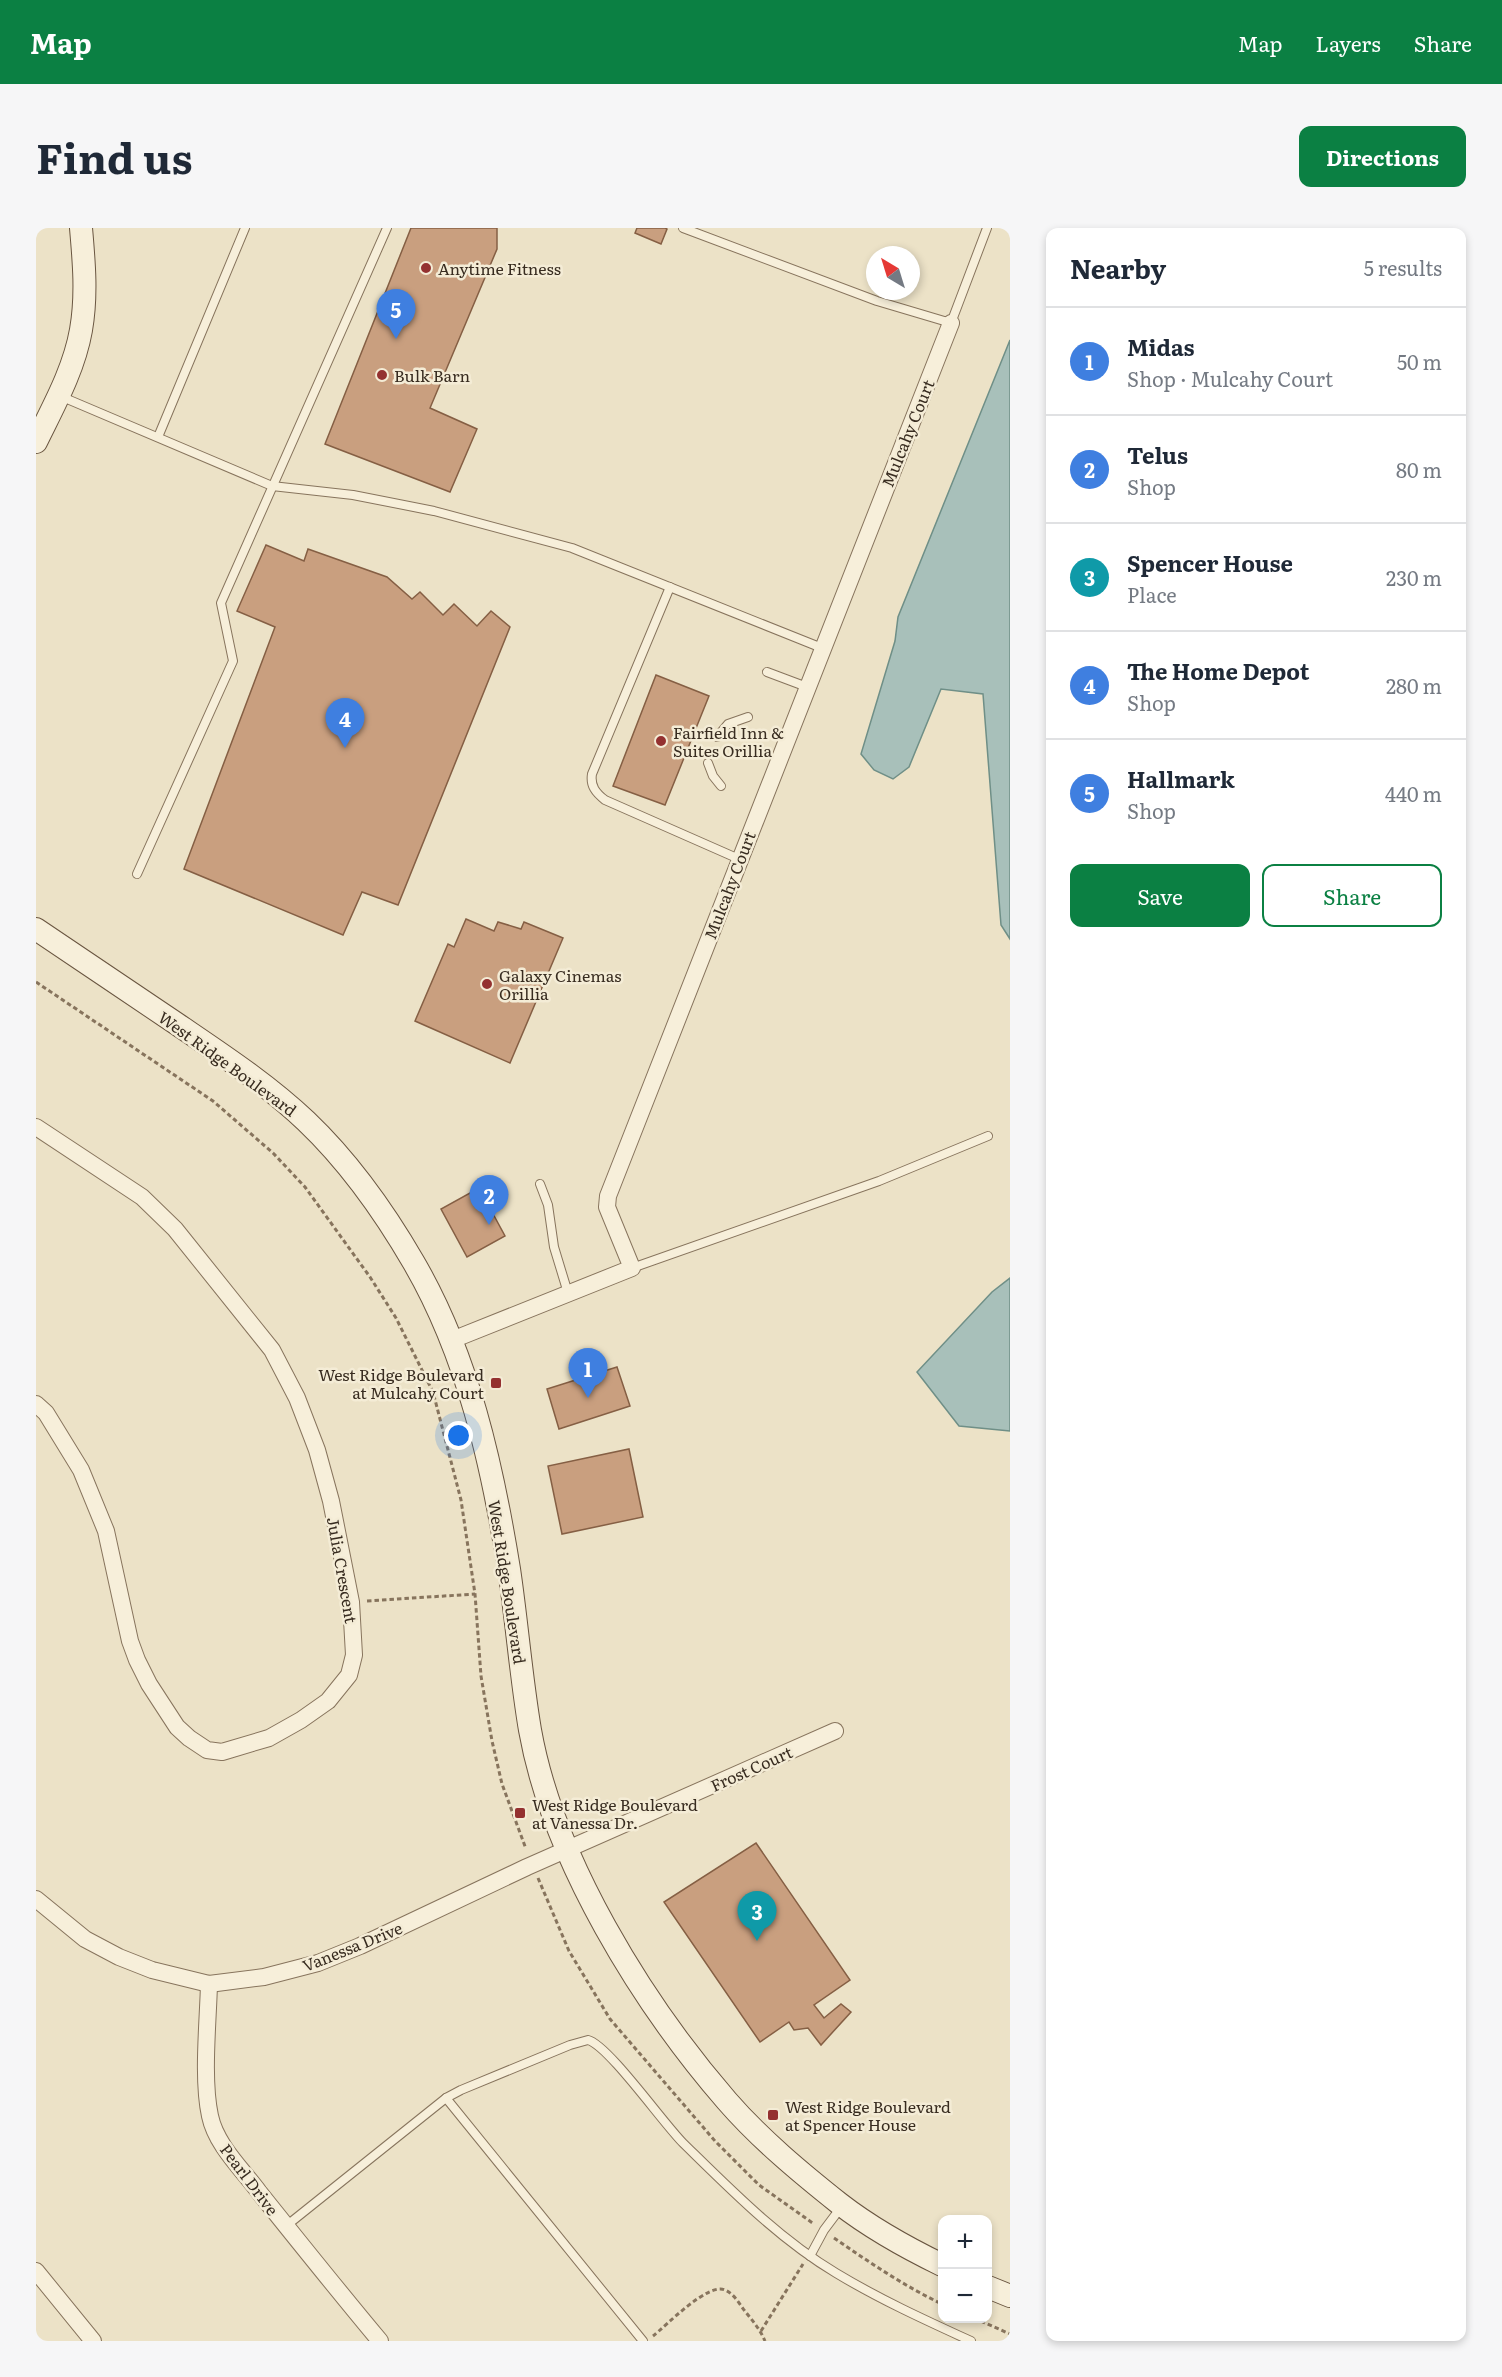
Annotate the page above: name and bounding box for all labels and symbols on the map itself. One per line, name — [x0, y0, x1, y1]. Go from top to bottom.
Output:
north arrow — [866, 246, 920, 300]
place label: Anytime Fitness — [438, 256, 561, 280]
marker: Anytime Fitness — [419, 261, 433, 275]
pin: 5 — [376, 290, 416, 339]
place label: Bulk Barn — [394, 363, 471, 387]
marker: Bulk Barn — [375, 368, 389, 382]
street label: Mulcahy Court — [875, 375, 940, 490]
pin: 4 — [326, 698, 364, 748]
place label: Fairfield Inn & Suites Orillia — [673, 720, 784, 762]
marker: Fairfield Inn & Suites Orillia — [654, 734, 668, 748]
street label: Mulcahy Court — [697, 827, 761, 943]
place label: Galaxy Cinemas Orillia — [499, 963, 621, 1005]
marker: Galaxy Cinemas Orillia — [480, 977, 494, 991]
street label: West Ridge Boulevard — [154, 1005, 302, 1122]
pin: 2 — [470, 1176, 508, 1225]
pin: 1 — [568, 1348, 608, 1398]
place label: West Ridge Boulevard at Mulcahy Court — [318, 1362, 485, 1404]
marker: West Ridge Boulevard at Mulcahy Court — [489, 1376, 503, 1390]
your location — [444, 1421, 473, 1450]
street label: West Ridge Boulevard — [483, 1498, 533, 1666]
street label: Julia Crescent — [322, 1515, 364, 1626]
street label: Frost Court — [706, 1739, 796, 1797]
place label: West Ridge Boulevard at Vanessa Dr. — [532, 1792, 698, 1834]
marker: West Ridge Boulevard at Vanessa Dr. — [513, 1806, 527, 1820]
pin: 3 — [738, 1892, 776, 1941]
street label: Vanessa Drive — [298, 1915, 406, 1977]
place label: West Ridge Boulevard at Spencer House — [785, 2094, 951, 2136]
marker: West Ridge Boulevard at Spencer House — [766, 2108, 780, 2122]
street label: Pearl Drive — [215, 2138, 285, 2220]

